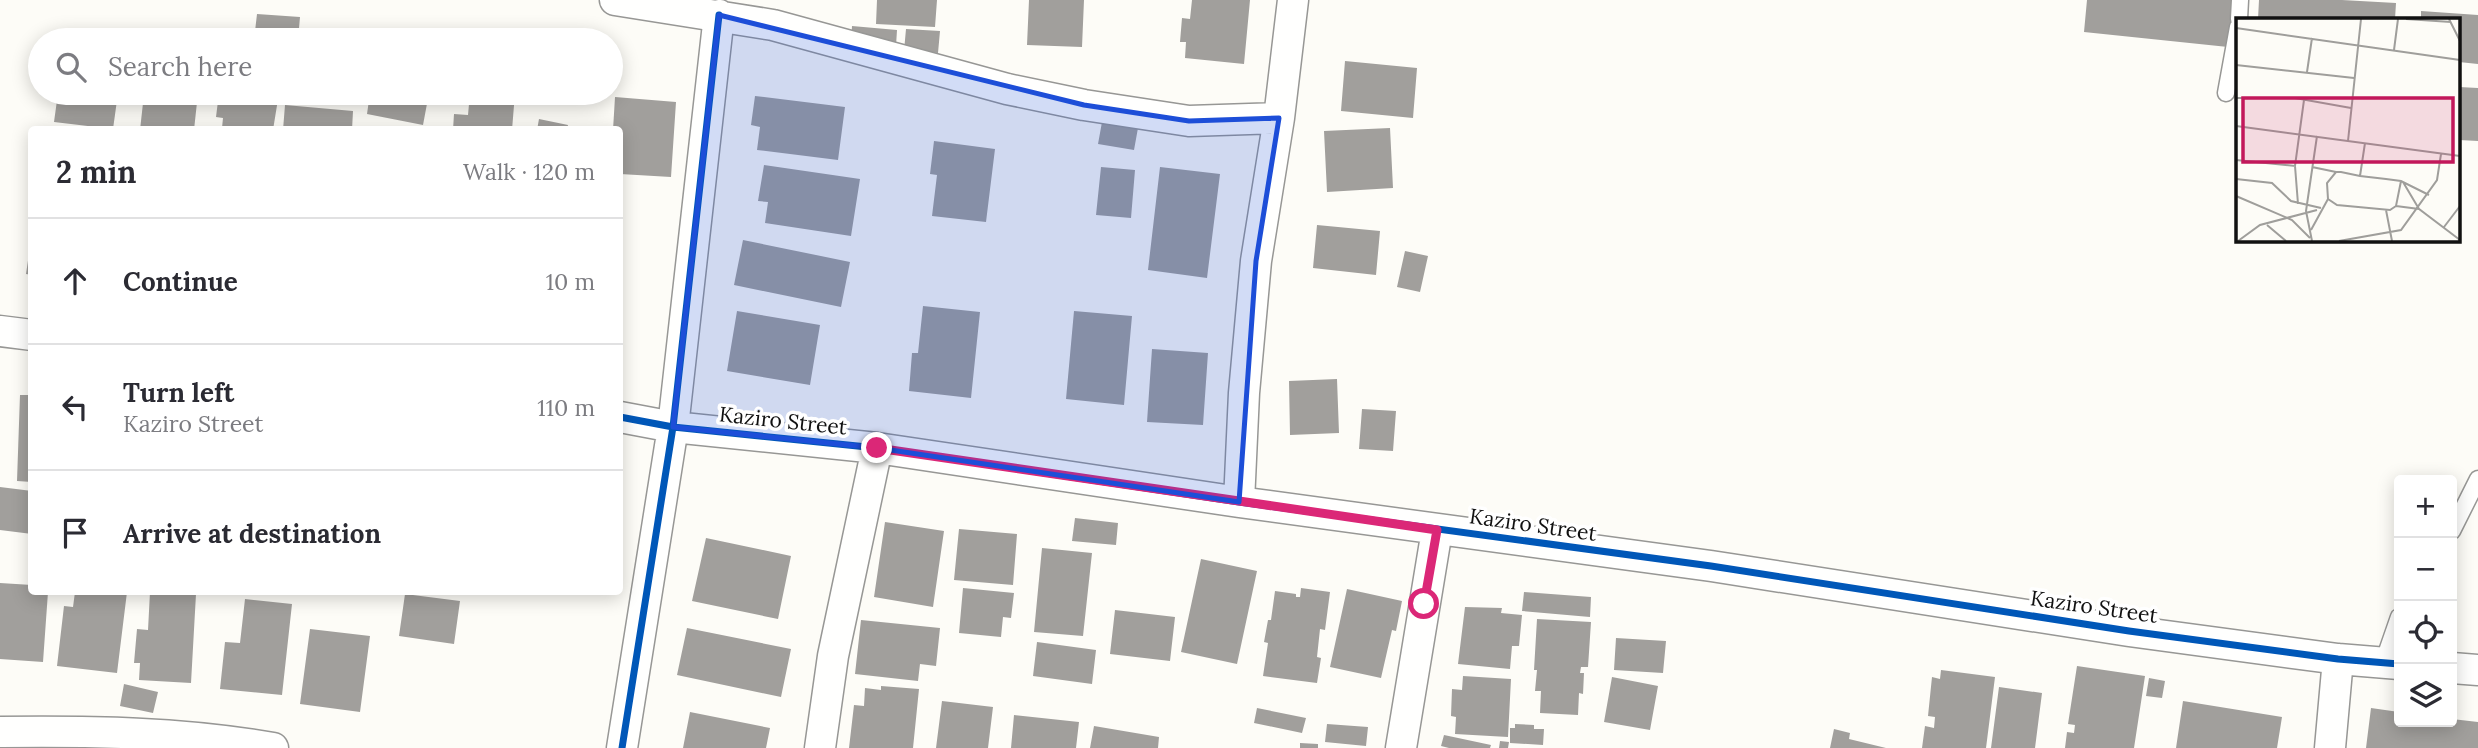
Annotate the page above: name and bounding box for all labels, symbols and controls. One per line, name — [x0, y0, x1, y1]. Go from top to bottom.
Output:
inset map — [2236, 18, 2460, 242]
search box — [28, 28, 623, 105]
icon: search — [52, 48, 90, 86]
text: Search here — [108, 50, 252, 83]
text: 2 min — [56, 153, 136, 191]
text: Walk · 120 m — [463, 157, 595, 186]
icon: ahead — [56, 262, 94, 300]
text: Continue — [123, 265, 238, 298]
text: 10 m — [546, 267, 595, 296]
text: Turn left — [123, 376, 234, 409]
icon: left — [56, 388, 94, 426]
text: 110 m — [537, 393, 595, 422]
street label: Kaziro Street — [718, 400, 849, 441]
text: Kaziro Street — [123, 409, 263, 438]
route end — [861, 432, 892, 463]
map controls — [2394, 475, 2457, 727]
button: + — [2394, 475, 2457, 538]
street label: Kaziro Street — [1468, 502, 1599, 547]
icon: arrive — [56, 514, 94, 552]
text: Arrive at destination — [123, 517, 381, 550]
button: − — [2394, 538, 2457, 601]
street label: Kaziro Street — [2029, 584, 2160, 629]
route start — [1408, 588, 1439, 619]
button: locate — [2394, 601, 2457, 664]
button: layers — [2394, 664, 2457, 727]

